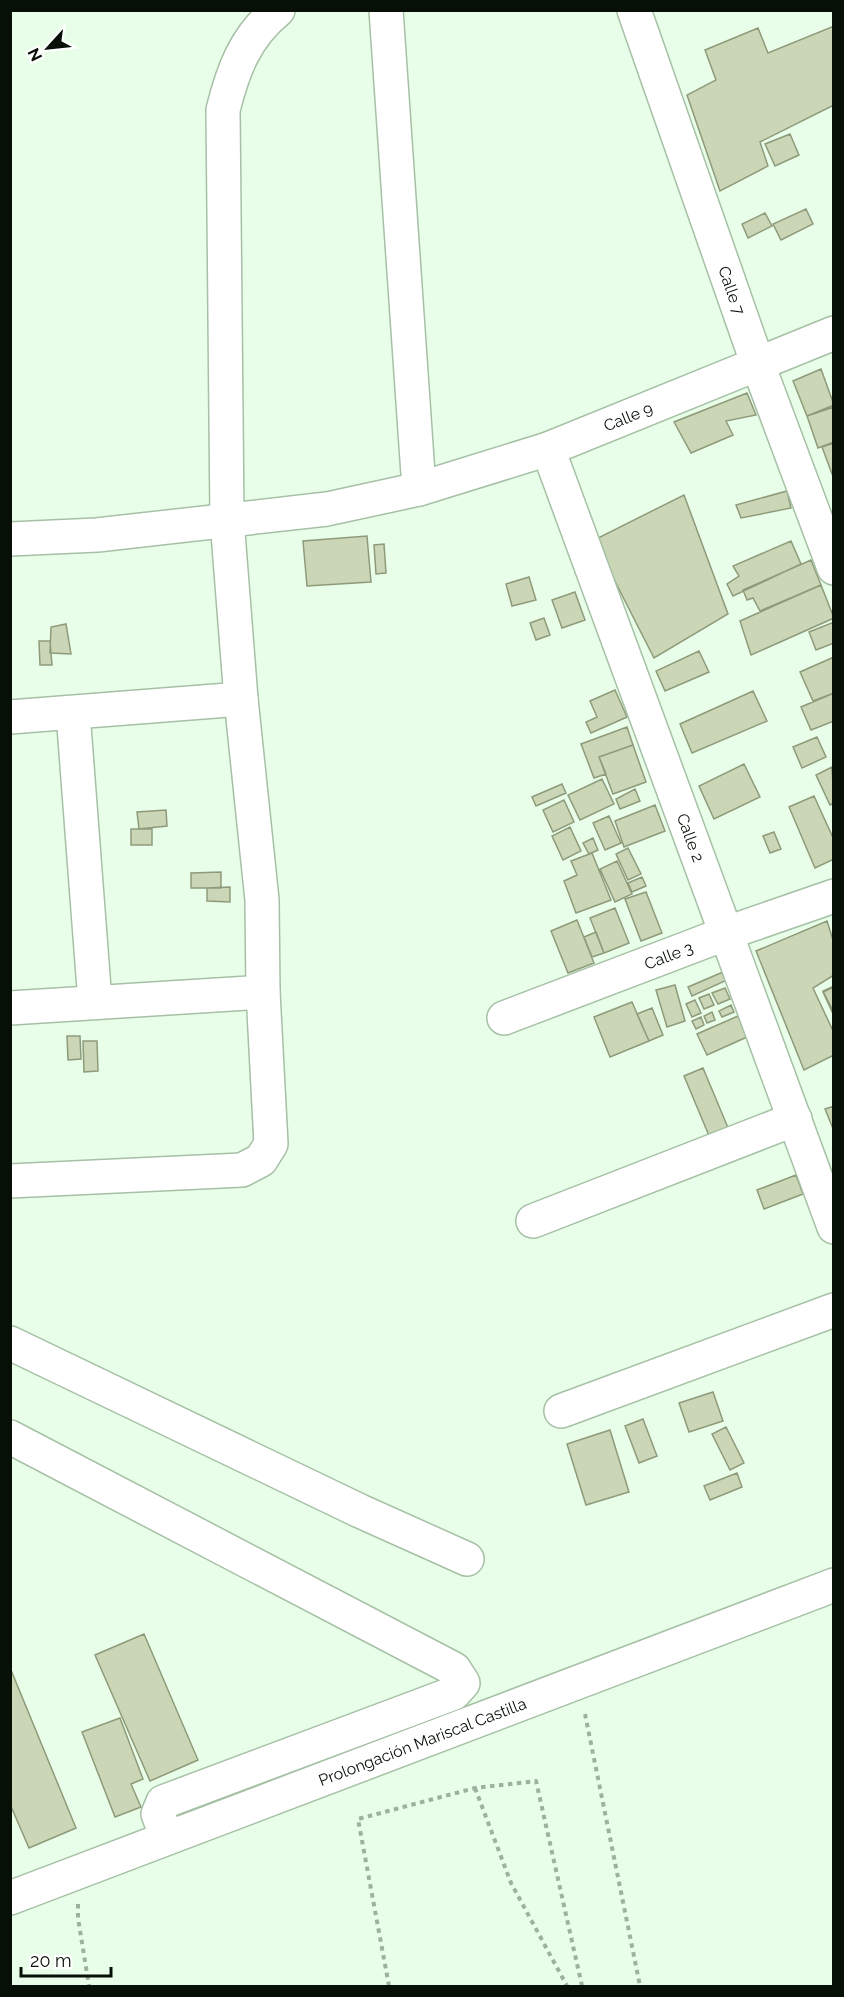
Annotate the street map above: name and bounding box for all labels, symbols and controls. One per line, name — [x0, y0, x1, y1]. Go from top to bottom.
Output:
north arrow — [18, 18, 78, 78]
text: N — [24, 45, 46, 64]
street label: Calle 7 — [715, 263, 749, 318]
street label: Calle 9 — [601, 398, 655, 435]
street label: Calle 2 — [673, 811, 708, 864]
street label: Calle 3 — [641, 937, 695, 973]
street label: Prolongación Mariscal Castilla — [316, 1693, 529, 1789]
scale bar — [21, 1940, 111, 1978]
text: 20 m — [30, 1950, 72, 1971]

